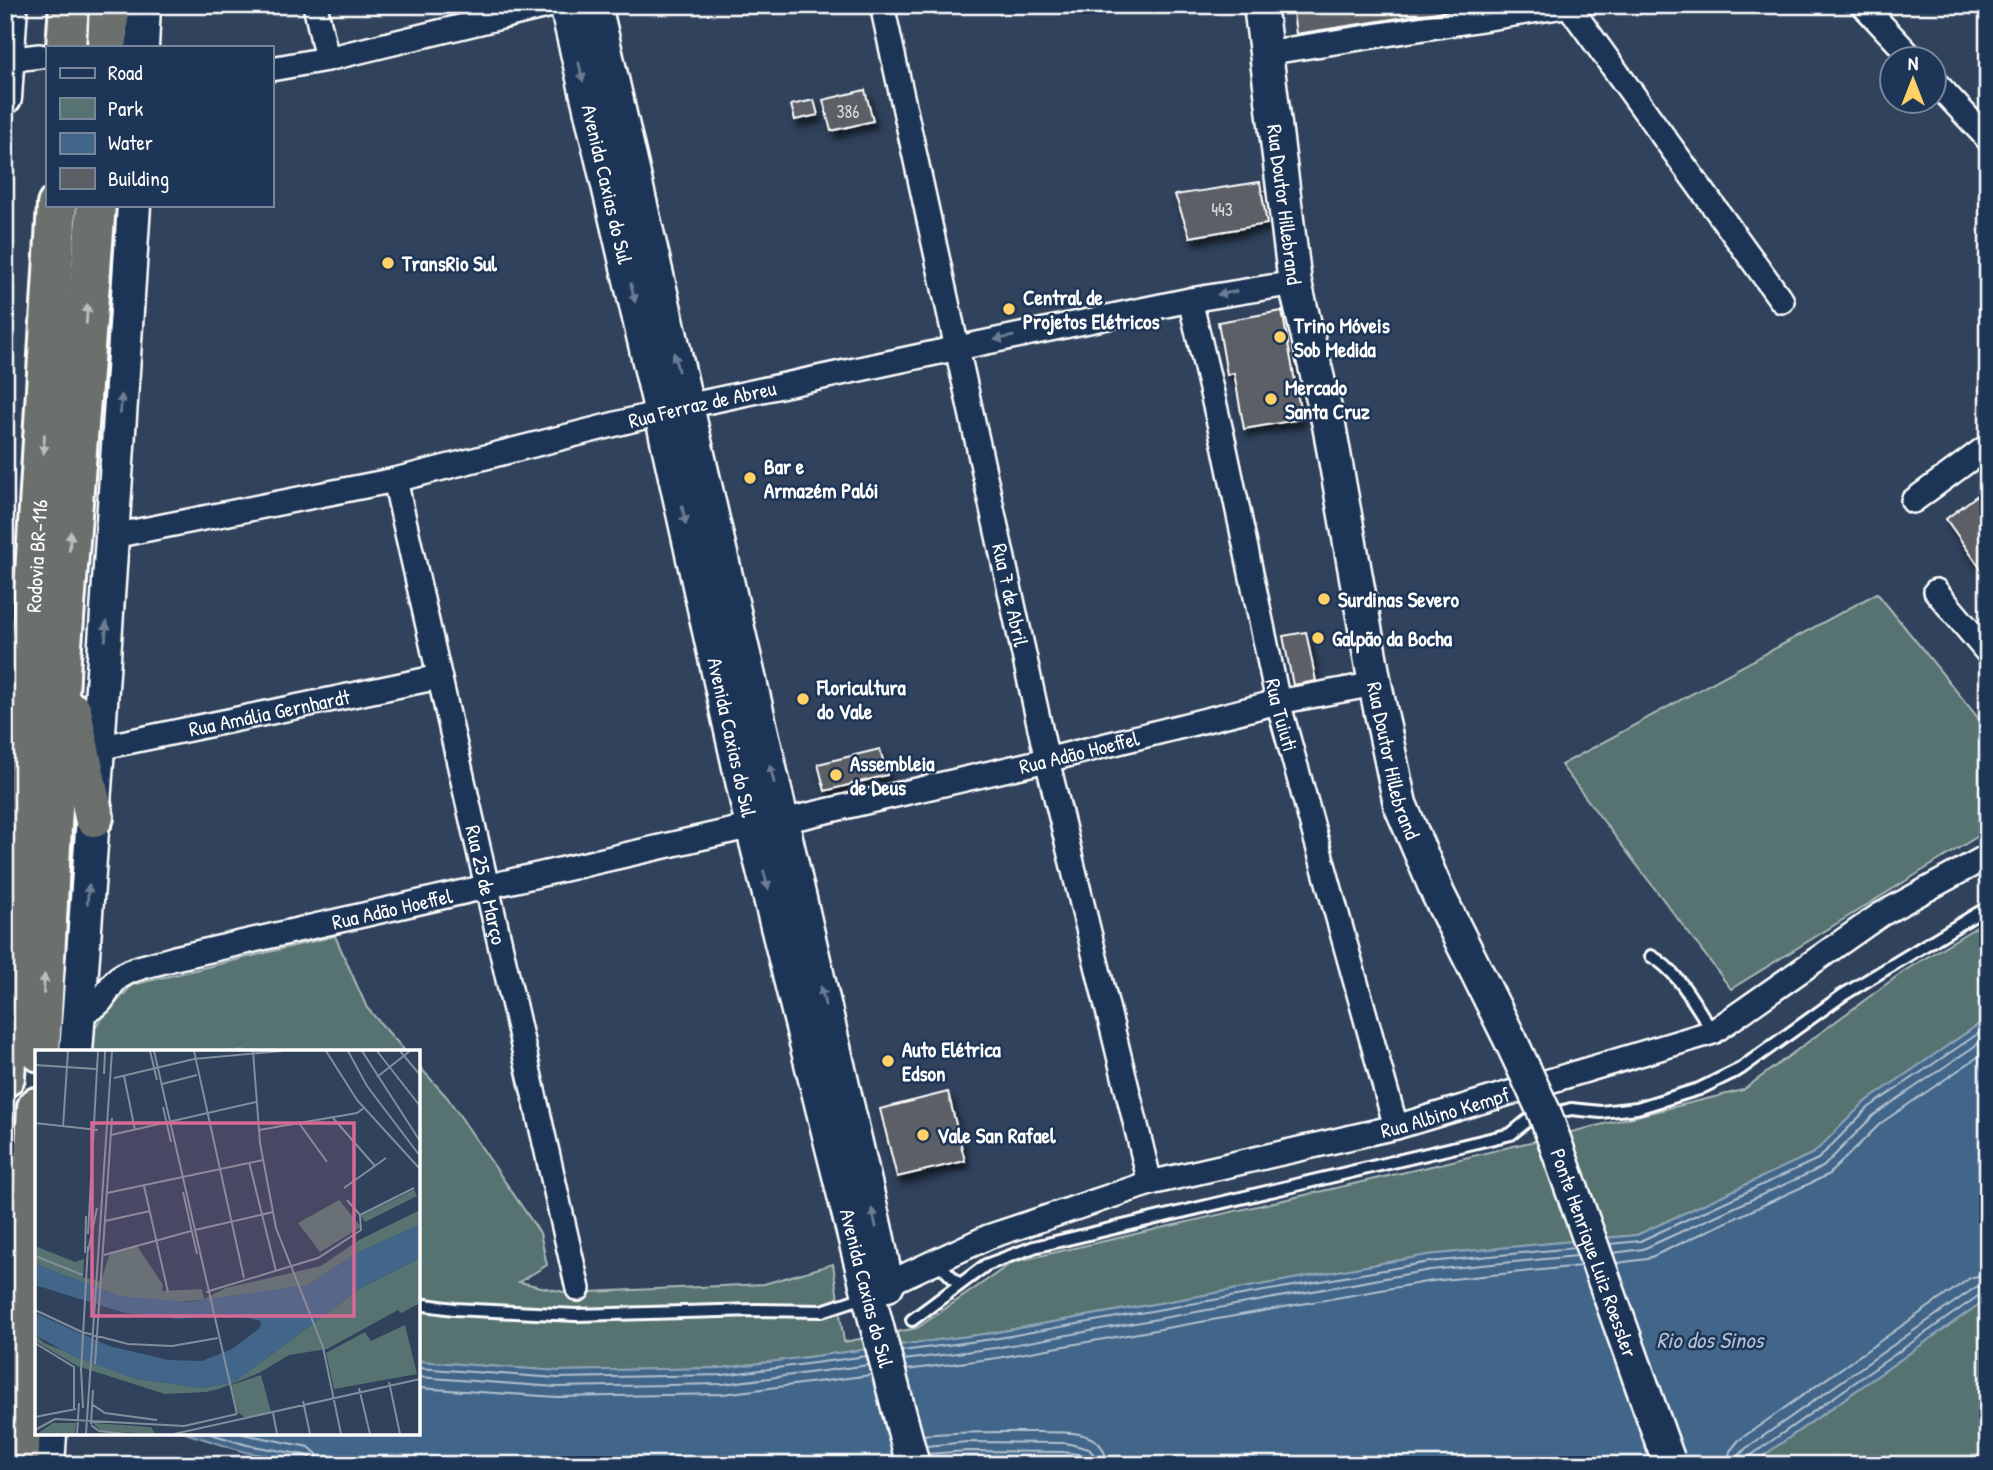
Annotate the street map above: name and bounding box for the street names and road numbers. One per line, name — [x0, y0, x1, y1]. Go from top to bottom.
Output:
street label: Avenida Caxias do Sul — [575, 102, 640, 267]
street label: Rua Doutor Hillebrand — [1261, 123, 1310, 286]
street label: Rua Ferraz de Abreu — [625, 373, 779, 435]
street label: Rodovia BR-116 — [18, 499, 54, 613]
street label: Rua 7 de Abril — [986, 541, 1036, 650]
street label: Avenida Caxias do Sul — [701, 655, 764, 820]
street label: Rua Tuiuti — [1259, 676, 1306, 755]
street label: Rua Doutor Hillebrand — [1360, 679, 1428, 844]
street label: Rua Amália Gernhardt — [186, 681, 353, 743]
street label: Rua Adão Hoeffel — [1016, 723, 1142, 780]
street label: Rua 25 de Março — [459, 822, 514, 947]
street label: Rua Adão Hoeffel — [329, 880, 456, 936]
street label: Rua Albino Kempf — [1378, 1079, 1513, 1145]
street label: Ponte Henrique Luiz Roessler — [1544, 1145, 1645, 1361]
street label: Avenida Caxias do Sul — [833, 1206, 902, 1371]

